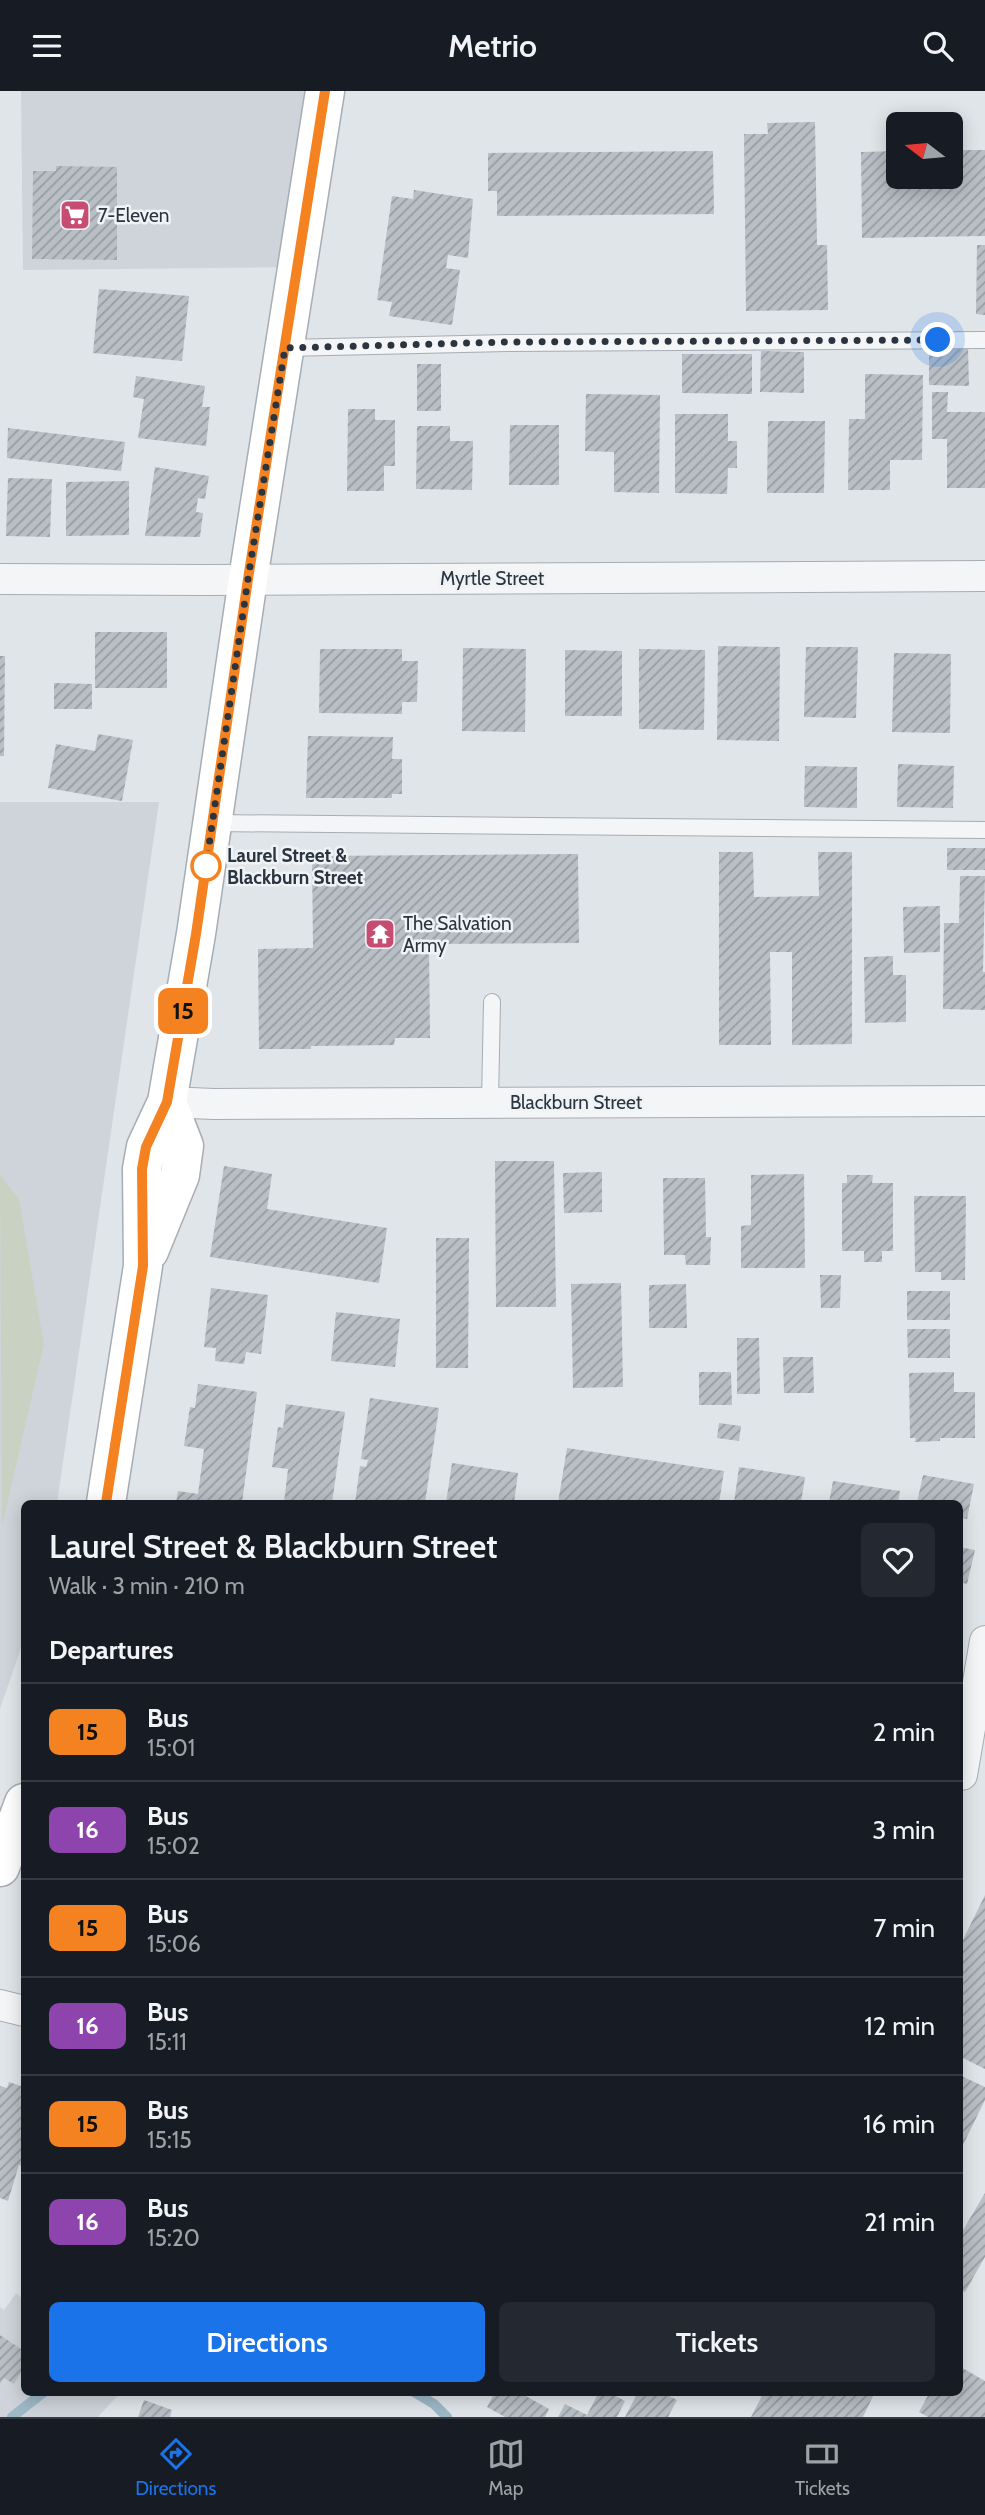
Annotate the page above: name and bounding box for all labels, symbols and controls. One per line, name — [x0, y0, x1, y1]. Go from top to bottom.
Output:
text: Metrio — [448, 26, 537, 65]
icon: menu — [28, 27, 66, 65]
icon: search — [919, 27, 957, 65]
north arrow — [886, 112, 962, 189]
map controls — [886, 112, 963, 189]
supermarket icon: 7-Eleven — [58, 198, 92, 232]
place label: 7-Eleven — [98, 204, 169, 227]
your location — [920, 322, 955, 357]
street label: Myrtle Street — [440, 567, 545, 590]
place label: Laurel Street & Blackburn Street — [227, 844, 363, 889]
marker: Laurel Street & Blackburn Street — [191, 851, 221, 881]
place label: The Salvation Army — [403, 912, 512, 957]
temple icon: The Salvation Army — [363, 917, 397, 951]
line badge: 15 — [152, 988, 214, 1034]
text: 15 — [172, 996, 194, 1025]
street label: Blackburn Street — [510, 1091, 643, 1114]
button: heart — [861, 1523, 935, 1597]
text: Laurel Street & Blackburn Street — [49, 1526, 497, 1566]
text: Walk · 3 min · 210 m — [49, 1572, 245, 1600]
text: Departures — [49, 1634, 173, 1666]
text: Bus — [147, 1702, 188, 1734]
text: 2 min — [873, 1716, 935, 1748]
text: 15 — [77, 1717, 98, 1746]
text: 15:01 — [147, 1734, 195, 1762]
text: Bus — [147, 1800, 188, 1832]
text: 3 min — [872, 1814, 935, 1846]
text: 16 — [76, 1815, 99, 1844]
text: 15:02 — [147, 1832, 200, 1860]
text: Bus — [147, 1898, 188, 1930]
text: 7 min — [873, 1912, 935, 1944]
text: 15 — [77, 1913, 98, 1942]
text: 15:06 — [147, 1930, 201, 1958]
text: Bus — [147, 1996, 188, 2028]
text: 12 min — [864, 2010, 935, 2042]
text: 16 — [76, 2011, 99, 2040]
text: 15:11 — [147, 2028, 187, 2056]
text: Bus — [147, 2094, 188, 2126]
text: 16 min — [863, 2108, 935, 2140]
text: 15 — [77, 2109, 98, 2138]
text: 15:15 — [147, 2126, 192, 2154]
text: Bus — [147, 2192, 188, 2224]
text: 21 min — [864, 2206, 935, 2238]
text: 16 — [76, 2207, 99, 2236]
text: 15:20 — [147, 2224, 200, 2252]
button: Directions — [49, 2302, 485, 2382]
button: Tickets — [499, 2302, 935, 2382]
tab: Directions — [135, 2435, 216, 2500]
tab: Map — [487, 2435, 525, 2500]
tab: Tickets — [795, 2435, 850, 2500]

